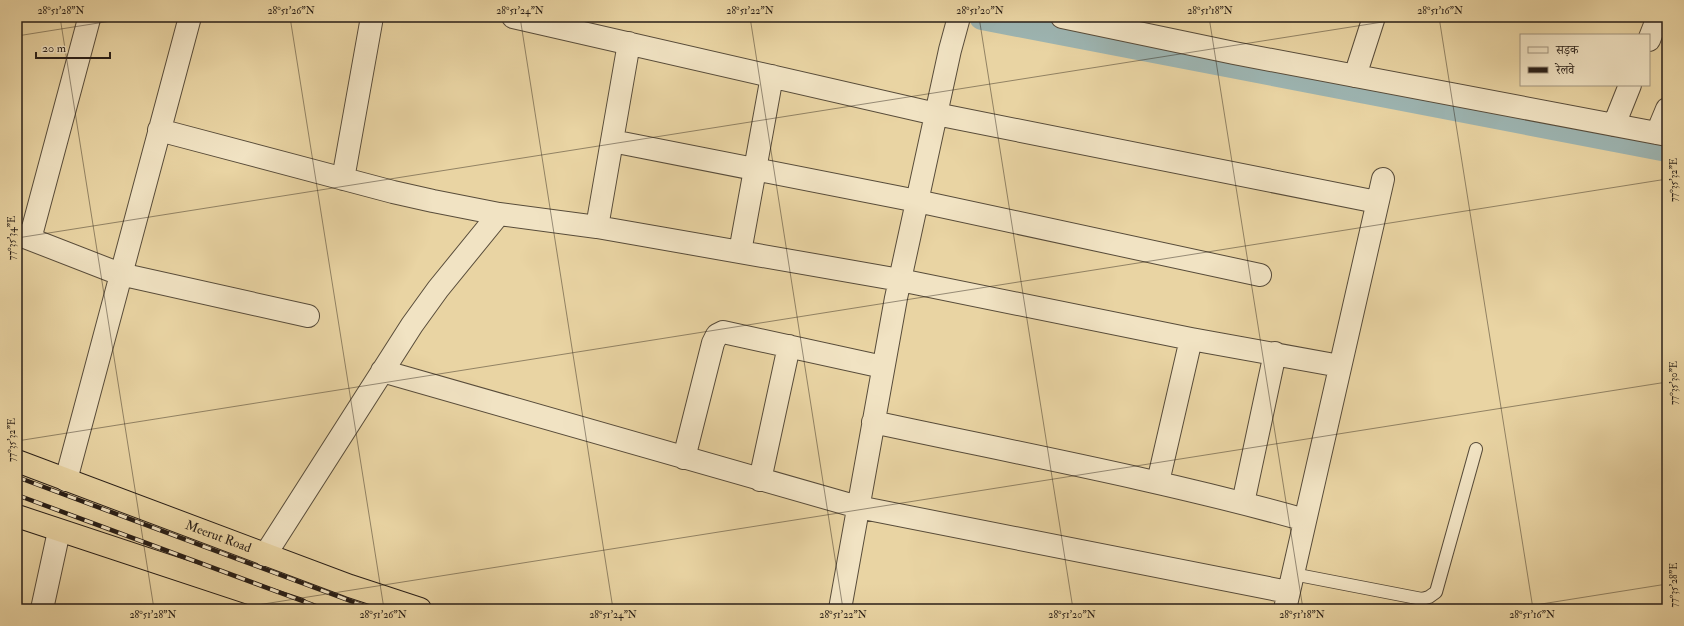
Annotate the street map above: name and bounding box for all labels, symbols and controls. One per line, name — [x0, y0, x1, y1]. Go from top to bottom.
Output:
text: 28°51'28"N — [38, 5, 84, 17]
text: 28°51'26"N — [267, 5, 315, 17]
text: 28°51'24"N — [496, 5, 544, 17]
text: 28°51'22"N — [726, 5, 774, 17]
text: 28°51'20"N — [956, 5, 1004, 17]
text: 28°51'18"N — [1187, 5, 1233, 17]
text: 28°51'16"N — [1417, 5, 1463, 17]
scale bar — [36, 34, 110, 60]
legend — [1520, 34, 1650, 86]
text: 20 m — [42, 41, 67, 56]
text: सड़क — [1555, 43, 1580, 58]
text: रेलवे — [1554, 62, 1575, 78]
text: 77°35'32"E — [1668, 158, 1680, 202]
text: 77°35'34"E — [6, 216, 18, 260]
text: 77°35'30"E — [1668, 361, 1680, 405]
text: 77°35'32"E — [6, 418, 18, 462]
street label: Meerut Road — [183, 517, 254, 556]
text: 77°35'28"E — [1668, 563, 1680, 607]
text: 28°51'28"N — [130, 609, 176, 621]
text: 28°51'26"N — [359, 609, 407, 621]
text: 28°51'24"N — [589, 609, 637, 621]
text: 28°51'22"N — [819, 609, 867, 621]
text: 28°51'20"N — [1048, 609, 1096, 621]
text: 28°51'18"N — [1279, 609, 1325, 621]
text: 28°51'16"N — [1509, 609, 1555, 621]

